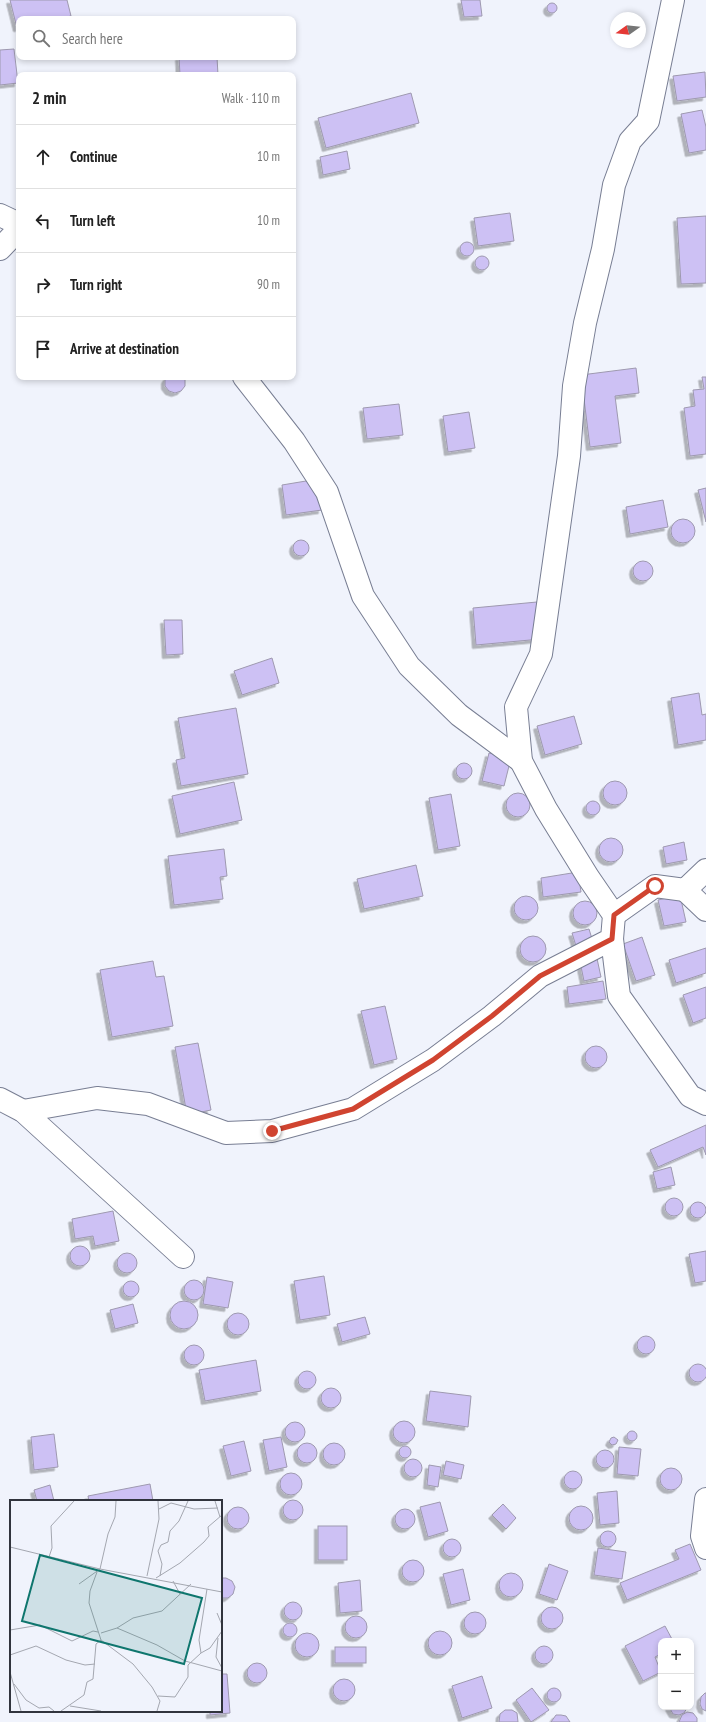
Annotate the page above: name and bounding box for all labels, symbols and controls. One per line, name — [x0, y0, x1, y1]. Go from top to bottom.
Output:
north arrow — [610, 12, 646, 48]
search box — [16, 16, 296, 60]
icon: search — [30, 27, 52, 49]
text: Search here — [62, 29, 123, 48]
text: 2 min — [32, 87, 66, 109]
text: Walk · 110 m — [222, 90, 280, 107]
icon: ahead — [32, 146, 54, 168]
text: Continue — [70, 147, 117, 166]
text: 10 m — [257, 148, 280, 165]
icon: left — [32, 210, 54, 232]
text: Turn left — [70, 211, 115, 230]
text: 10 m — [257, 212, 280, 229]
icon: right — [32, 274, 54, 296]
text: Turn right — [70, 275, 122, 294]
text: 90 m — [257, 276, 280, 293]
icon: arrive — [32, 338, 54, 360]
text: Arrive at destination — [70, 339, 179, 358]
route start — [646, 877, 664, 895]
route end — [263, 1122, 281, 1140]
inset map — [10, 1500, 222, 1712]
map controls — [658, 1638, 694, 1710]
button: + — [658, 1638, 694, 1674]
button: − — [658, 1674, 694, 1710]

